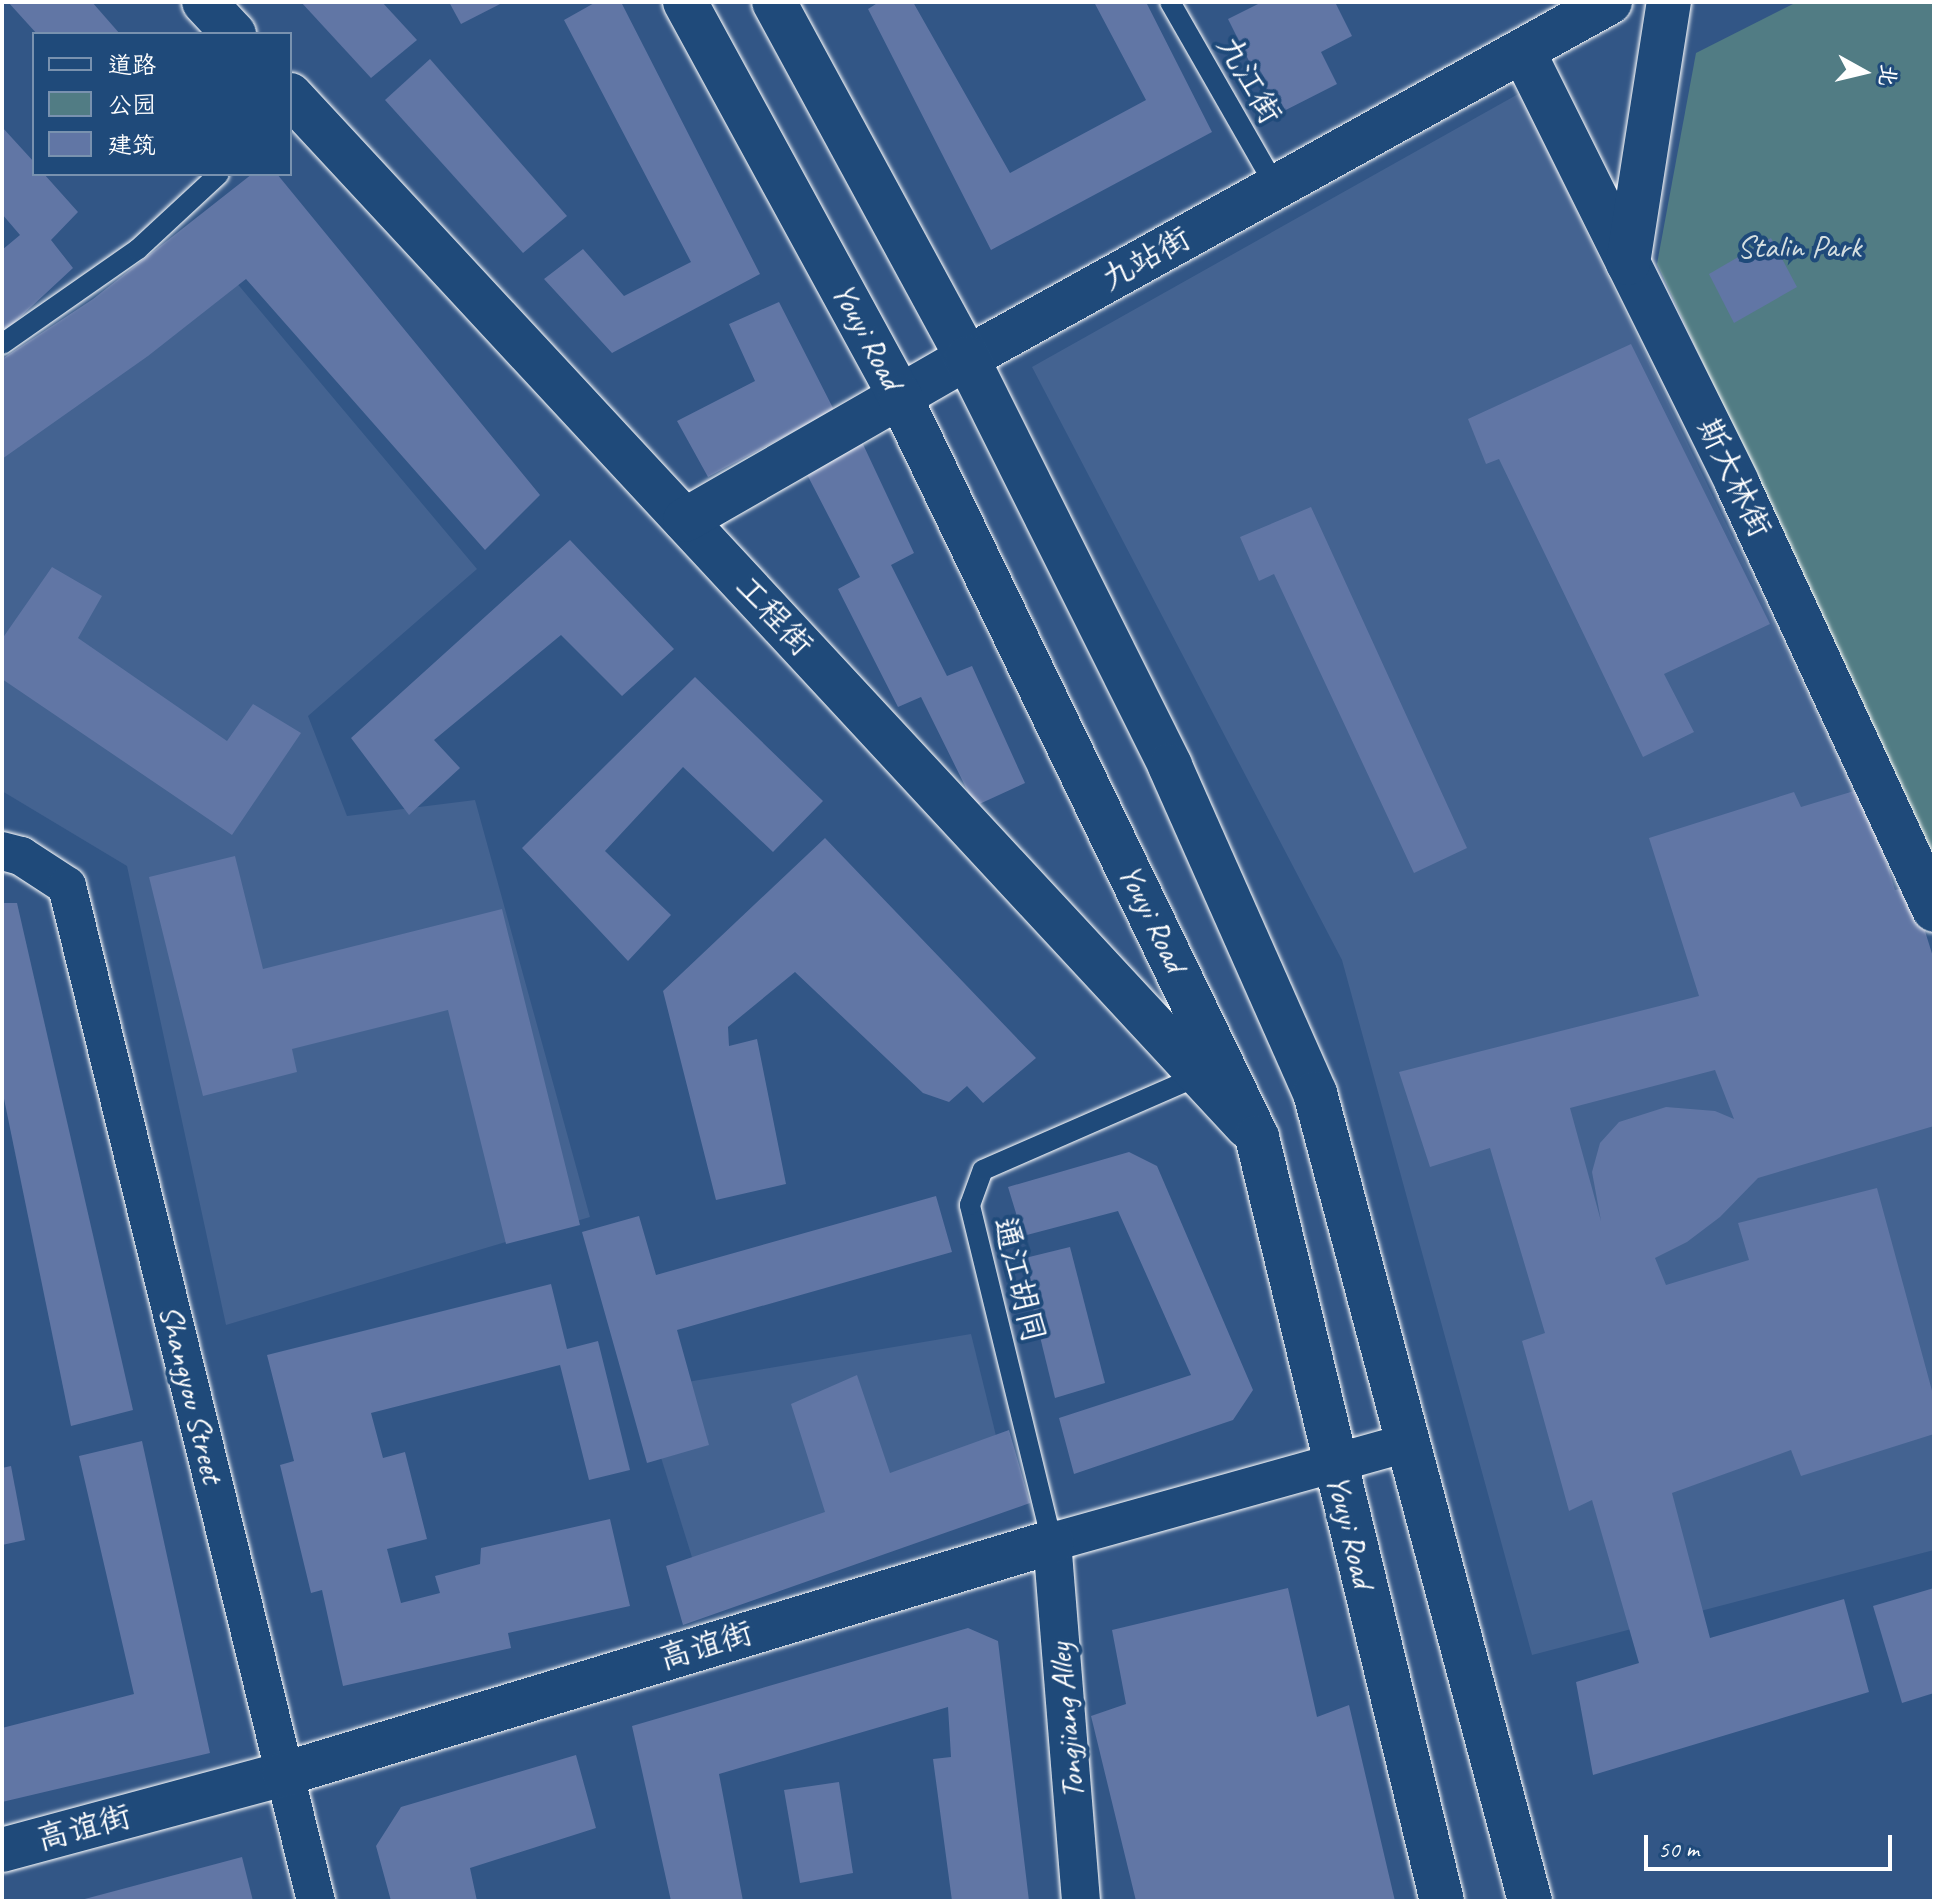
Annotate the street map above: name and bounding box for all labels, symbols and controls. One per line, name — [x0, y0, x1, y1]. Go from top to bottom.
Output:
street label: 九江街 — [1208, 29, 1290, 131]
legend — [32, 32, 292, 176]
north arrow — [1824, 32, 1904, 112]
text: 道路 — [108, 50, 156, 80]
text: 北 — [1872, 62, 1903, 88]
text: 公园 — [108, 90, 156, 120]
text: 建筑 — [108, 130, 156, 160]
street label: 九站街 — [1095, 219, 1197, 299]
park label: Stalin Park — [1736, 228, 1862, 266]
street label: Youyi Road — [823, 276, 911, 396]
street label: 斯大林街 — [1689, 412, 1779, 544]
street label: 工程街 — [727, 568, 821, 664]
street label: Youyi Road — [1109, 858, 1195, 978]
street label: 通江胡同 — [985, 1213, 1053, 1347]
street label: Shangyou Street — [150, 1301, 232, 1487]
street label: Youyi Road — [1317, 1470, 1383, 1592]
street label: 高谊街 — [654, 1614, 758, 1678]
street label: Tongjiang Alley — [1041, 1642, 1093, 1800]
street label: 高谊街 — [33, 1797, 135, 1859]
scale bar — [1648, 1819, 1896, 1869]
text: 50 m — [1658, 1834, 1699, 1864]

